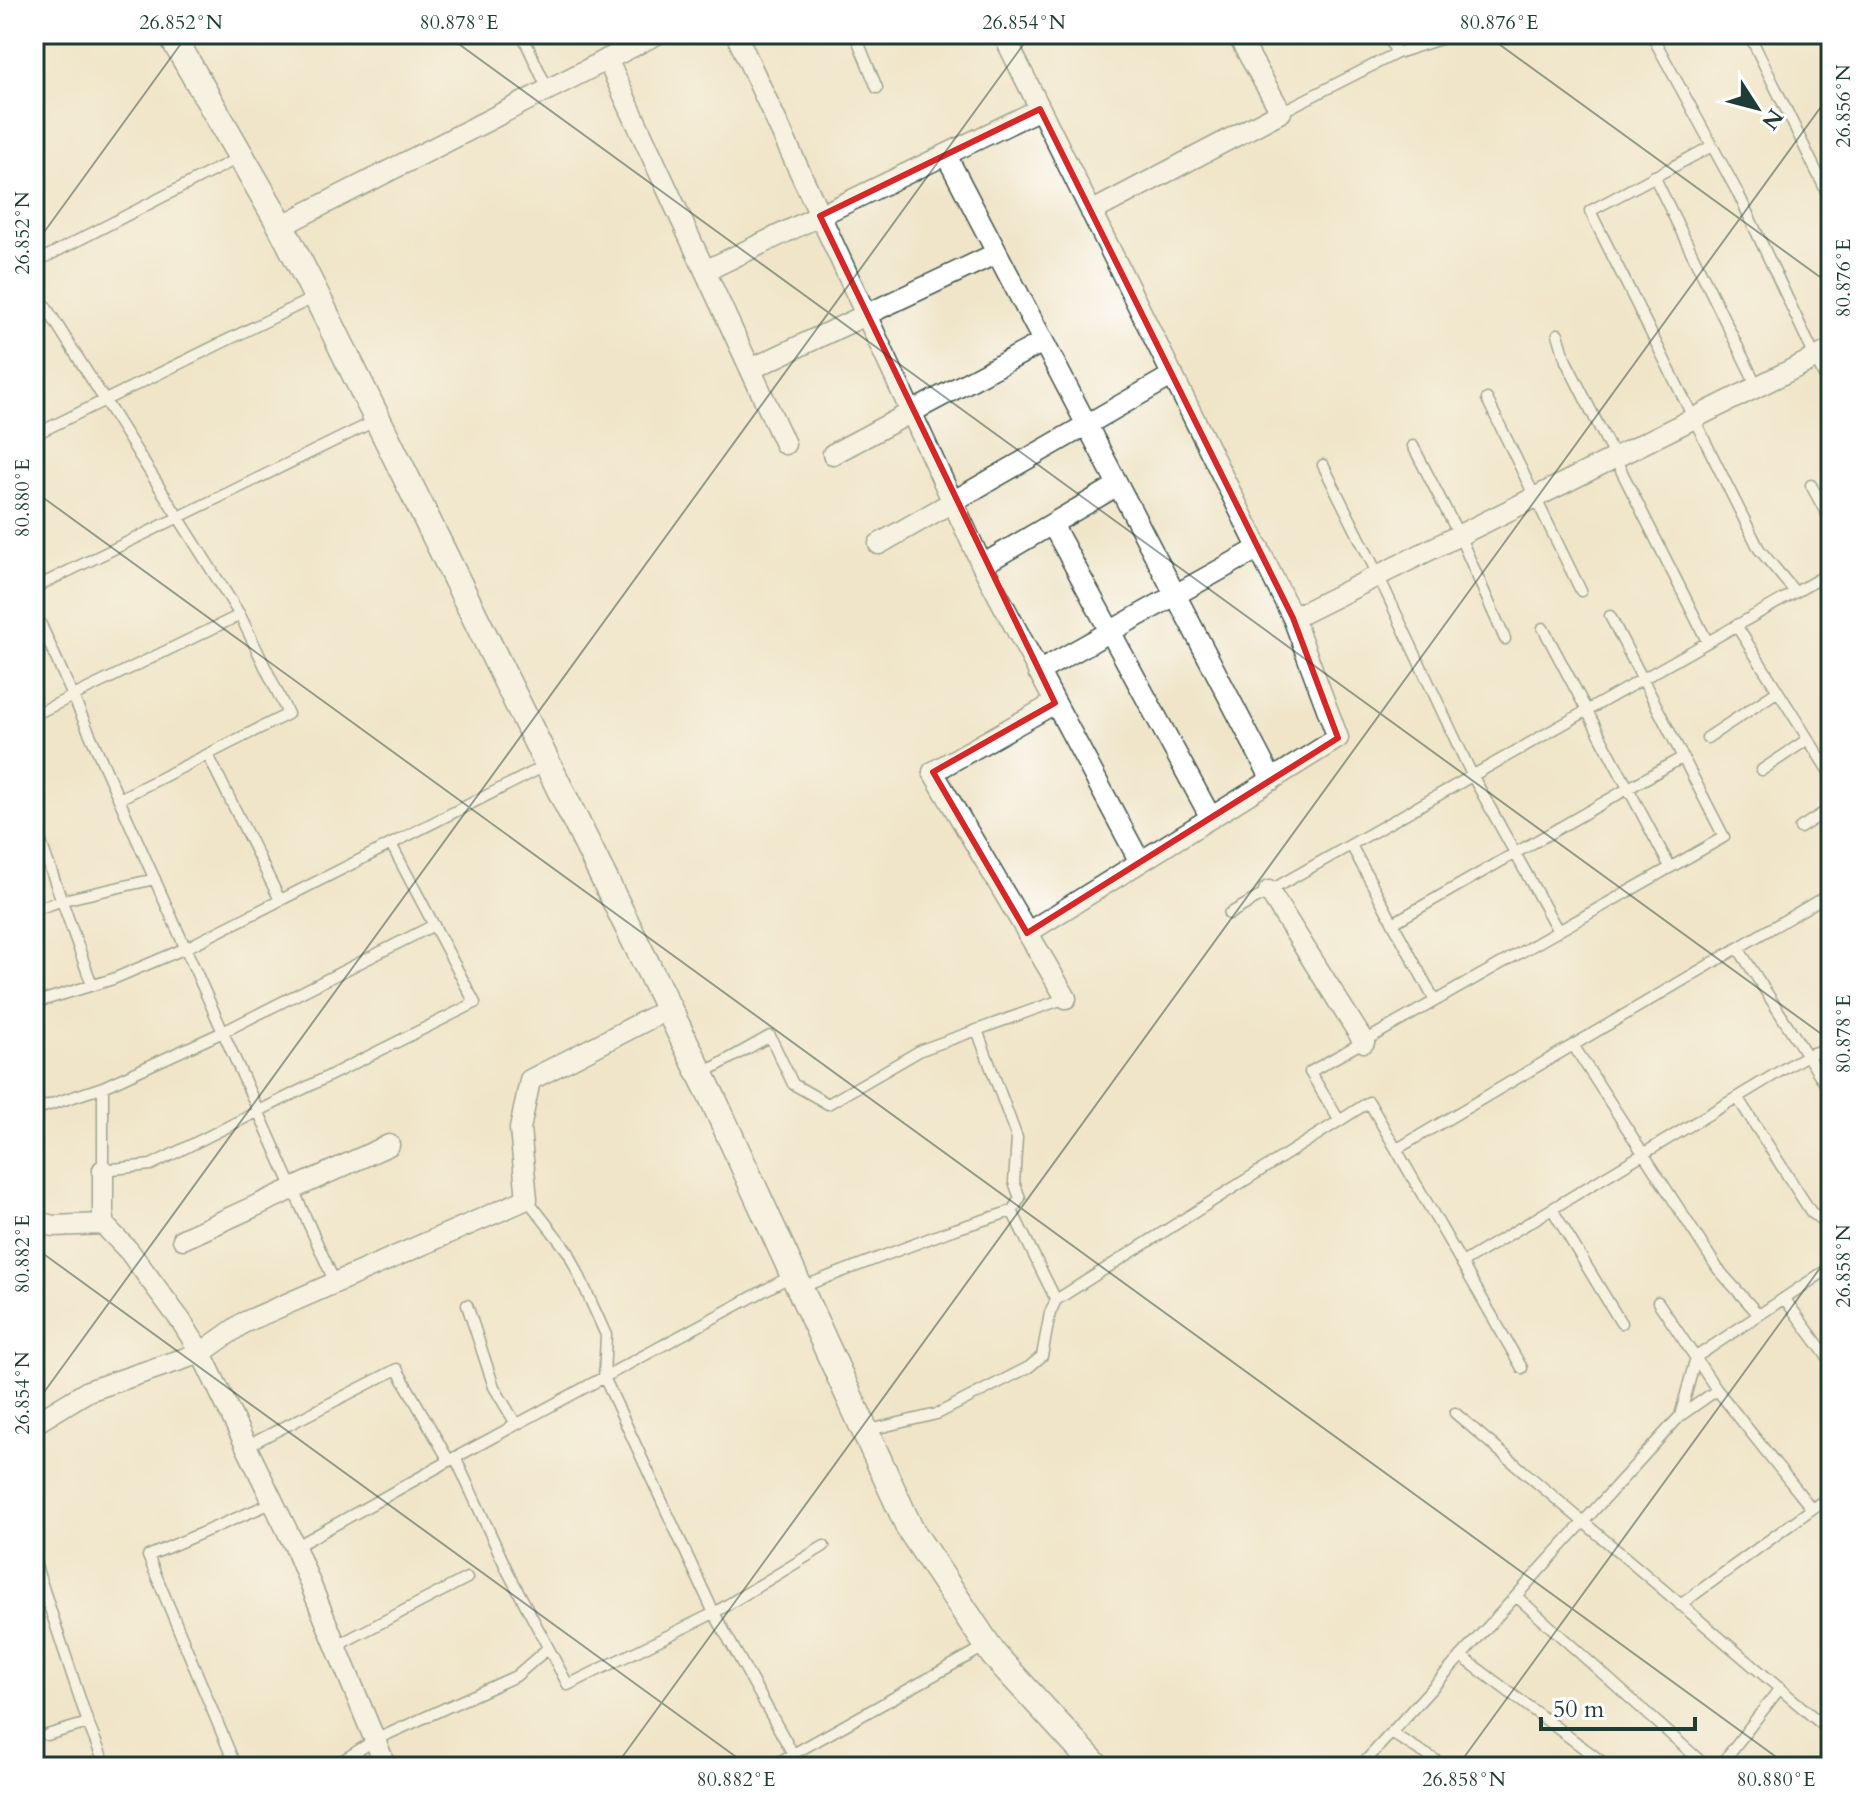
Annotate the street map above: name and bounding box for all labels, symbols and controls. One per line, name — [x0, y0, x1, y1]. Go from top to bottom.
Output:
text: 26.852°N — [139, 9, 223, 36]
text: 80.878°E — [420, 9, 498, 36]
text: 26.854°N — [982, 9, 1066, 36]
text: 80.876°E — [1460, 9, 1538, 36]
text: 26.856°N — [1830, 64, 1857, 148]
north arrow — [1717, 68, 1797, 148]
text: N — [1755, 103, 1790, 136]
text: 26.852°N — [9, 191, 36, 275]
text: 80.876°E — [1830, 239, 1857, 317]
text: 80.880°E — [9, 459, 36, 537]
text: 80.878°E — [1830, 995, 1857, 1073]
text: 80.882°E — [9, 1215, 36, 1293]
text: 26.858°N — [1830, 1224, 1857, 1308]
text: 26.854°N — [9, 1351, 36, 1435]
scale bar — [1541, 1681, 1695, 1731]
text: 50 m — [1553, 1693, 1605, 1726]
text: 80.882°E — [697, 1766, 775, 1793]
text: 26.858°N — [1422, 1766, 1506, 1793]
text: 80.880°E — [1737, 1766, 1815, 1793]

